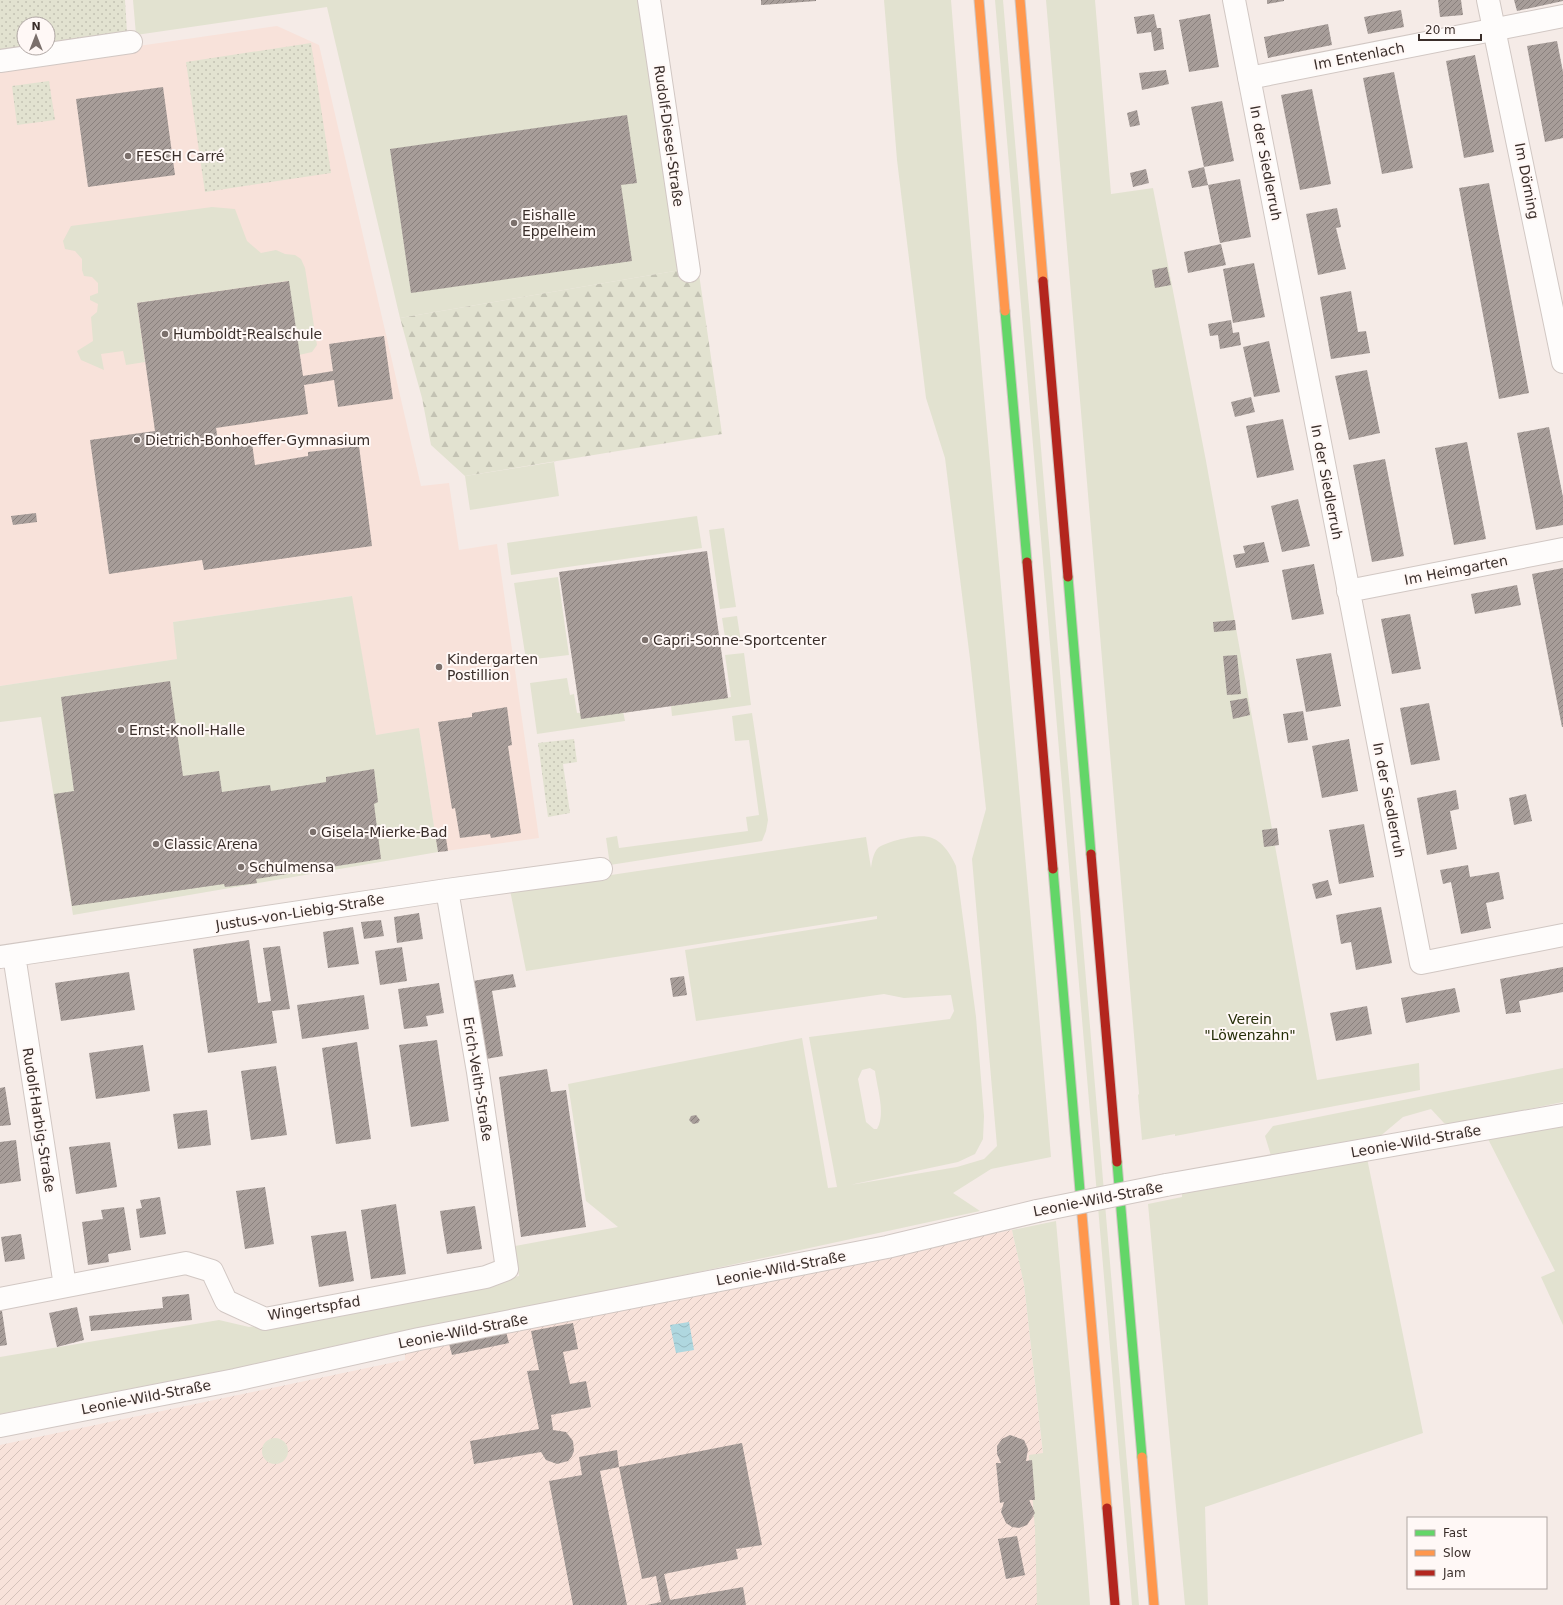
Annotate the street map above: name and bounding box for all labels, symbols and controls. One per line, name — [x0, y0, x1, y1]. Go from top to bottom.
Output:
north arrow — [16, 16, 56, 56]
scale bar — [1419, 16, 1481, 42]
text: N — [31, 20, 41, 33]
text: 20 m — [1425, 23, 1456, 37]
street label: Im Entenlach — [1312, 39, 1406, 73]
street label: Rudolf-Diesel-Straße — [651, 64, 687, 208]
street label: In der Siedlerruh — [1247, 104, 1285, 222]
street label: Im Dörning — [1512, 141, 1542, 221]
place label: FESCH Carré — [136, 148, 224, 164]
marker: FESCH Carré — [123, 151, 133, 161]
place label: Eishalle Eppelheim — [522, 207, 596, 239]
marker: Eishalle Eppelheim — [509, 218, 519, 228]
place label: Humboldt-Realschule — [173, 326, 322, 342]
marker: Humboldt-Realschule — [160, 329, 170, 339]
street label: In der Siedlerruh — [1308, 423, 1346, 541]
place label: Dietrich-Bonhoeffer-Gymnasium — [145, 432, 370, 448]
marker: Dietrich-Bonhoeffer-Gymnasium — [132, 435, 142, 445]
street label: Im Heimgarten — [1403, 552, 1509, 588]
place label: Capri-Sonne-Sportcenter — [653, 632, 827, 648]
marker: Capri-Sonne-Sportcenter — [640, 635, 650, 645]
place label: Kindergarten Postillion — [447, 651, 538, 683]
marker: Kindergarten Postillion — [434, 662, 444, 672]
place label: Ernst-Knoll-Halle — [129, 722, 245, 738]
marker: Ernst-Knoll-Halle — [116, 725, 126, 735]
street label: In der Siedlerruh — [1370, 741, 1408, 859]
place label: Gisela-Mierke-Bad — [321, 824, 447, 840]
marker: Gisela-Mierke-Bad — [308, 827, 318, 837]
place label: Classic Arena — [164, 836, 258, 852]
marker: Classic Arena — [151, 839, 161, 849]
place label: Schulmensa — [249, 859, 334, 875]
marker: Schulmensa — [236, 862, 246, 872]
street label: Justus-von-Liebig-Straße — [214, 891, 385, 933]
park label: Verein "Löwenzahn" — [1204, 1011, 1296, 1043]
street label: Erich-Veith-Straße — [460, 1016, 496, 1142]
street label: Rudolf-Harbig-Straße — [20, 1047, 58, 1193]
street label: Leonie-Wild-Straße — [1350, 1122, 1482, 1160]
street label: Leonie-Wild-Straße — [1032, 1179, 1164, 1219]
street label: Leonie-Wild-Straße — [715, 1248, 847, 1288]
street label: Wingertspfad — [267, 1293, 361, 1323]
street label: Leonie-Wild-Straße — [397, 1311, 529, 1351]
street label: Leonie-Wild-Straße — [80, 1377, 212, 1417]
legend — [1407, 1517, 1547, 1589]
text: Fast — [1443, 1526, 1467, 1540]
text: Slow — [1443, 1546, 1471, 1560]
text: Jam — [1442, 1566, 1466, 1580]

